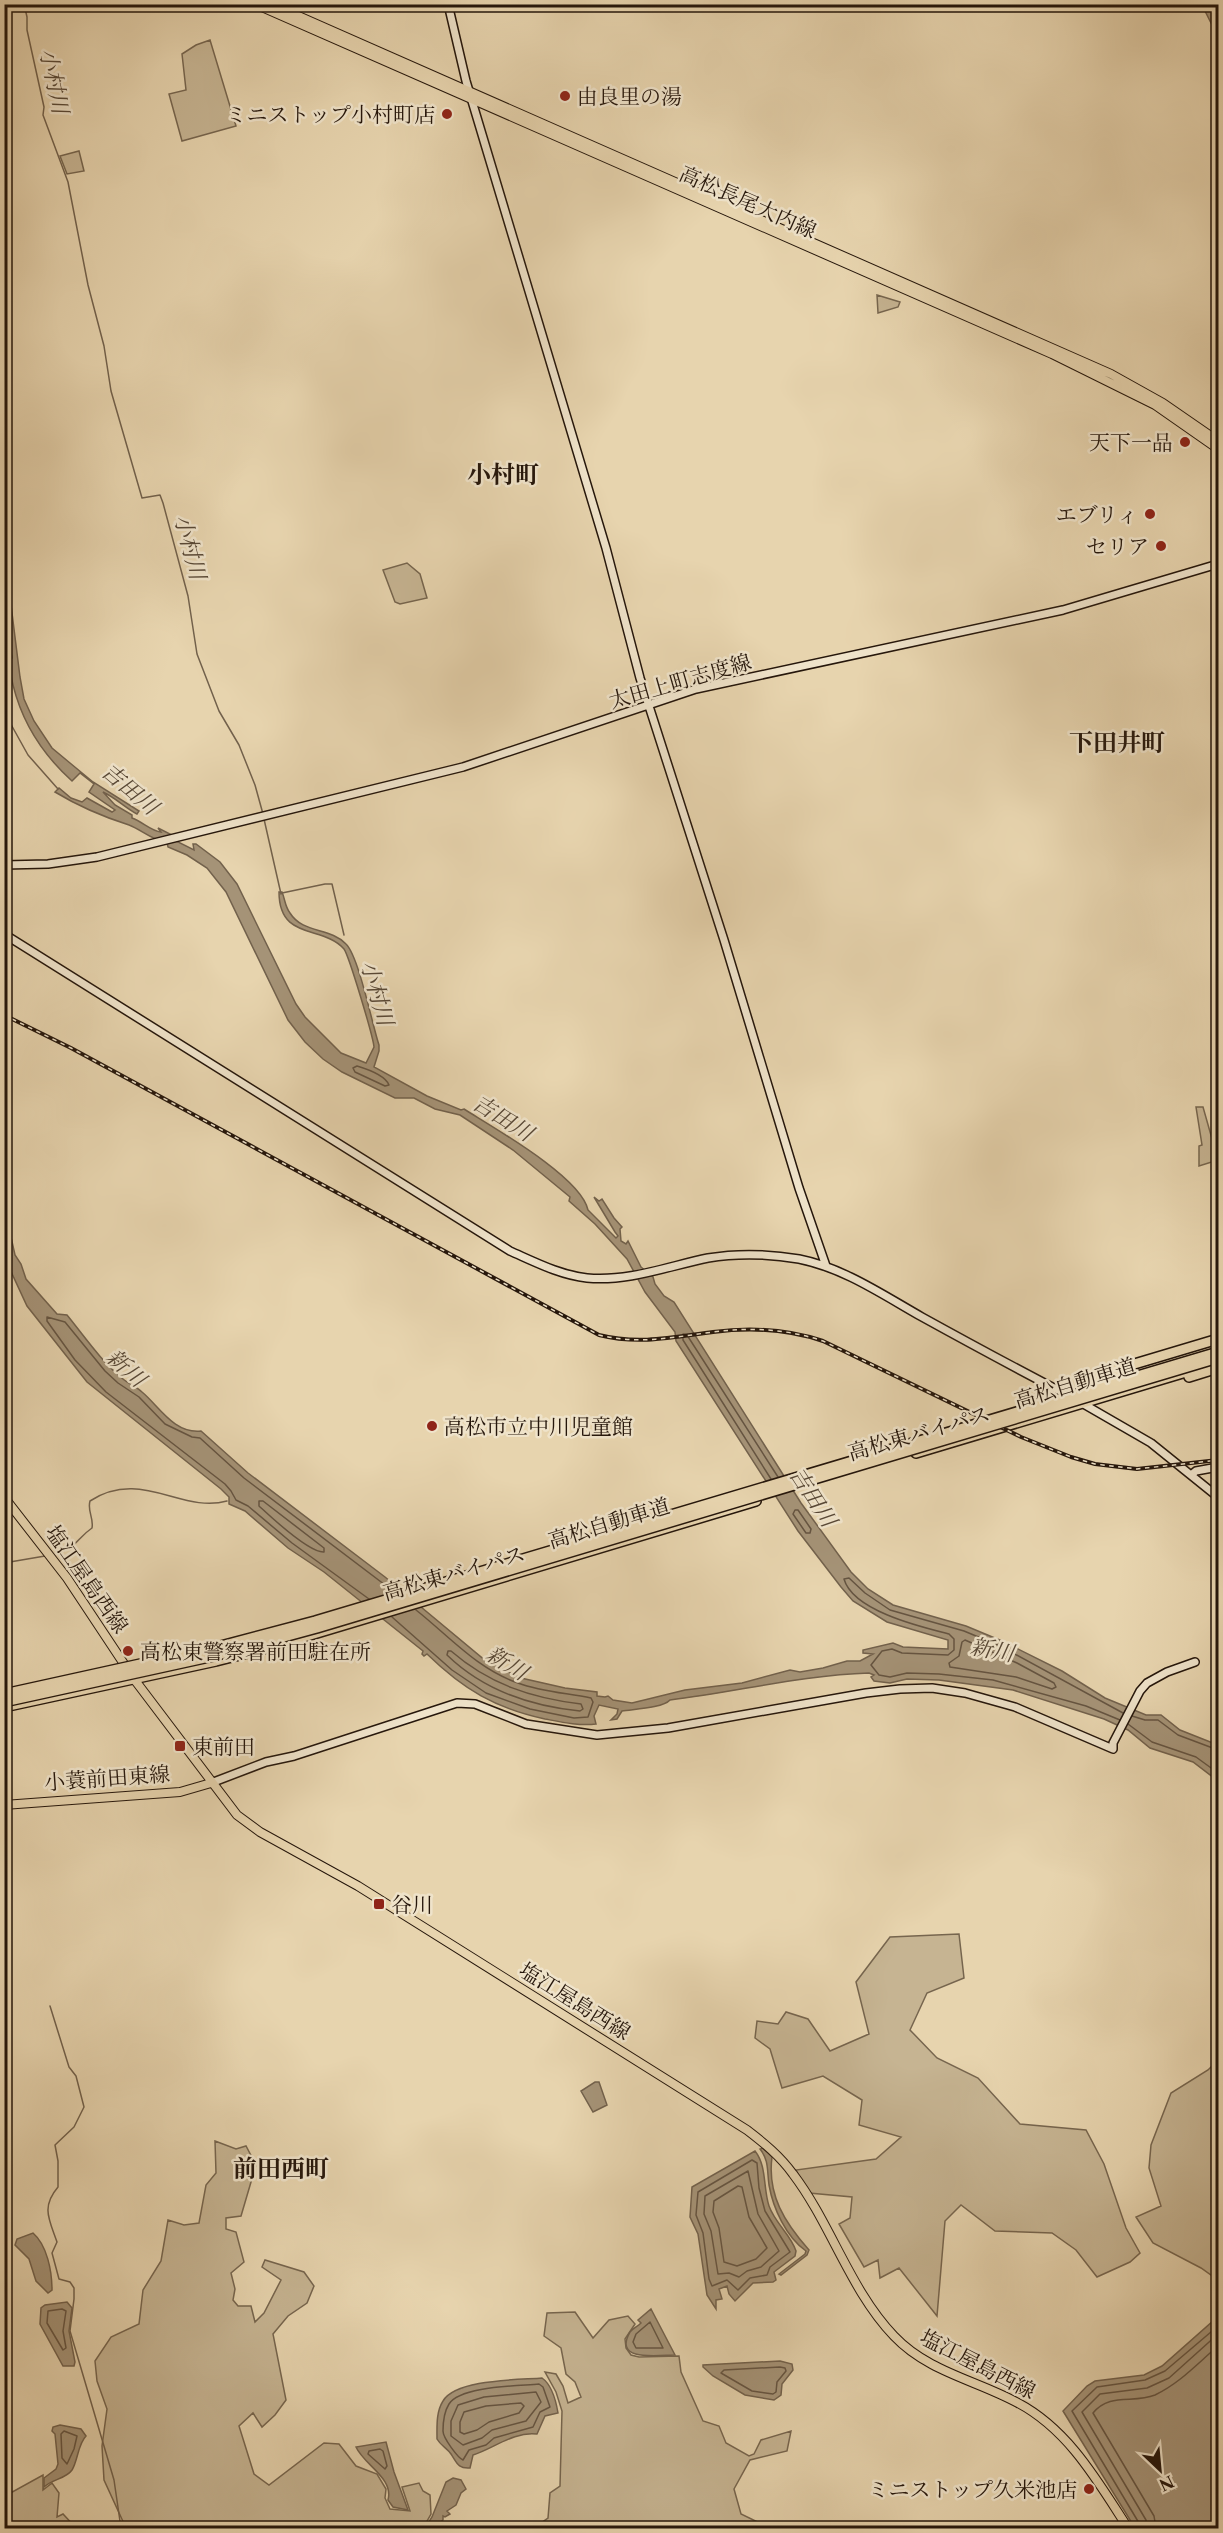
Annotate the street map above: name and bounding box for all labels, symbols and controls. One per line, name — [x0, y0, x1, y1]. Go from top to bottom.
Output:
water label: 小村川 — [34, 46, 74, 118]
place label: 由良里の湯 — [577, 84, 682, 109]
marker: 由良里の湯 — [558, 89, 572, 103]
place label: ミニストップ小村町店 — [226, 102, 435, 127]
marker: ミニストップ小村町店 — [440, 107, 454, 121]
street label: 高松長尾大内線 — [676, 161, 820, 243]
place label: 天下一品 — [1089, 430, 1173, 455]
marker: 天下一品 — [1178, 435, 1192, 449]
district label: 小村町 — [467, 460, 539, 489]
place label: エブリィ — [1056, 502, 1138, 527]
marker: エブリィ — [1143, 507, 1157, 521]
water label: 小村川 — [168, 512, 212, 584]
place label: セリア — [1086, 534, 1149, 559]
marker: セリア — [1154, 539, 1168, 553]
street label: 太田上町志度線 — [606, 649, 754, 713]
district label: 下田井町 — [1069, 728, 1165, 757]
water label: 吉田川 — [96, 757, 165, 822]
water label: 小村川 — [355, 958, 400, 1030]
water label: 吉田川 — [468, 1089, 540, 1148]
water label: 新川 — [101, 1343, 153, 1394]
street label: 高松自動車道 — [1011, 1353, 1139, 1413]
street label: 高松東バイパス — [845, 1401, 993, 1465]
place label: 高松市立中川児童館 — [444, 1414, 633, 1439]
marker: 高松市立中川児童館 — [425, 1419, 439, 1433]
water label: 吉田川 — [784, 1462, 843, 1534]
street label: 高松自動車道 — [545, 1493, 673, 1553]
street label: 塩江屋島西線 — [41, 1520, 133, 1638]
street label: 高松東バイパス — [380, 1541, 528, 1605]
water label: 新川 — [968, 1633, 1018, 1667]
place label: 高松東警察署前田駐在所 — [140, 1639, 371, 1664]
water label: 新川 — [481, 1640, 535, 1687]
marker: 高松東警察署前田駐在所 — [121, 1644, 135, 1658]
place label: 東前田 — [192, 1734, 255, 1759]
marker: 東前田 — [173, 1739, 187, 1753]
street label: 小蓑前田東線 — [43, 1761, 171, 1795]
place label: 谷川 — [391, 1892, 433, 1917]
marker: 谷川 — [372, 1897, 386, 1911]
street label: 塩江屋島西線 — [515, 1957, 635, 2045]
district label: 前田西町 — [233, 2154, 329, 2183]
street label: 塩江屋島西線 — [916, 2324, 1040, 2404]
north arrow — [1130, 2440, 1190, 2500]
text: N — [1156, 2471, 1177, 2496]
place label: ミニストップ久米池店 — [868, 2477, 1077, 2502]
marker: ミニストップ久米池店 — [1082, 2482, 1096, 2496]

